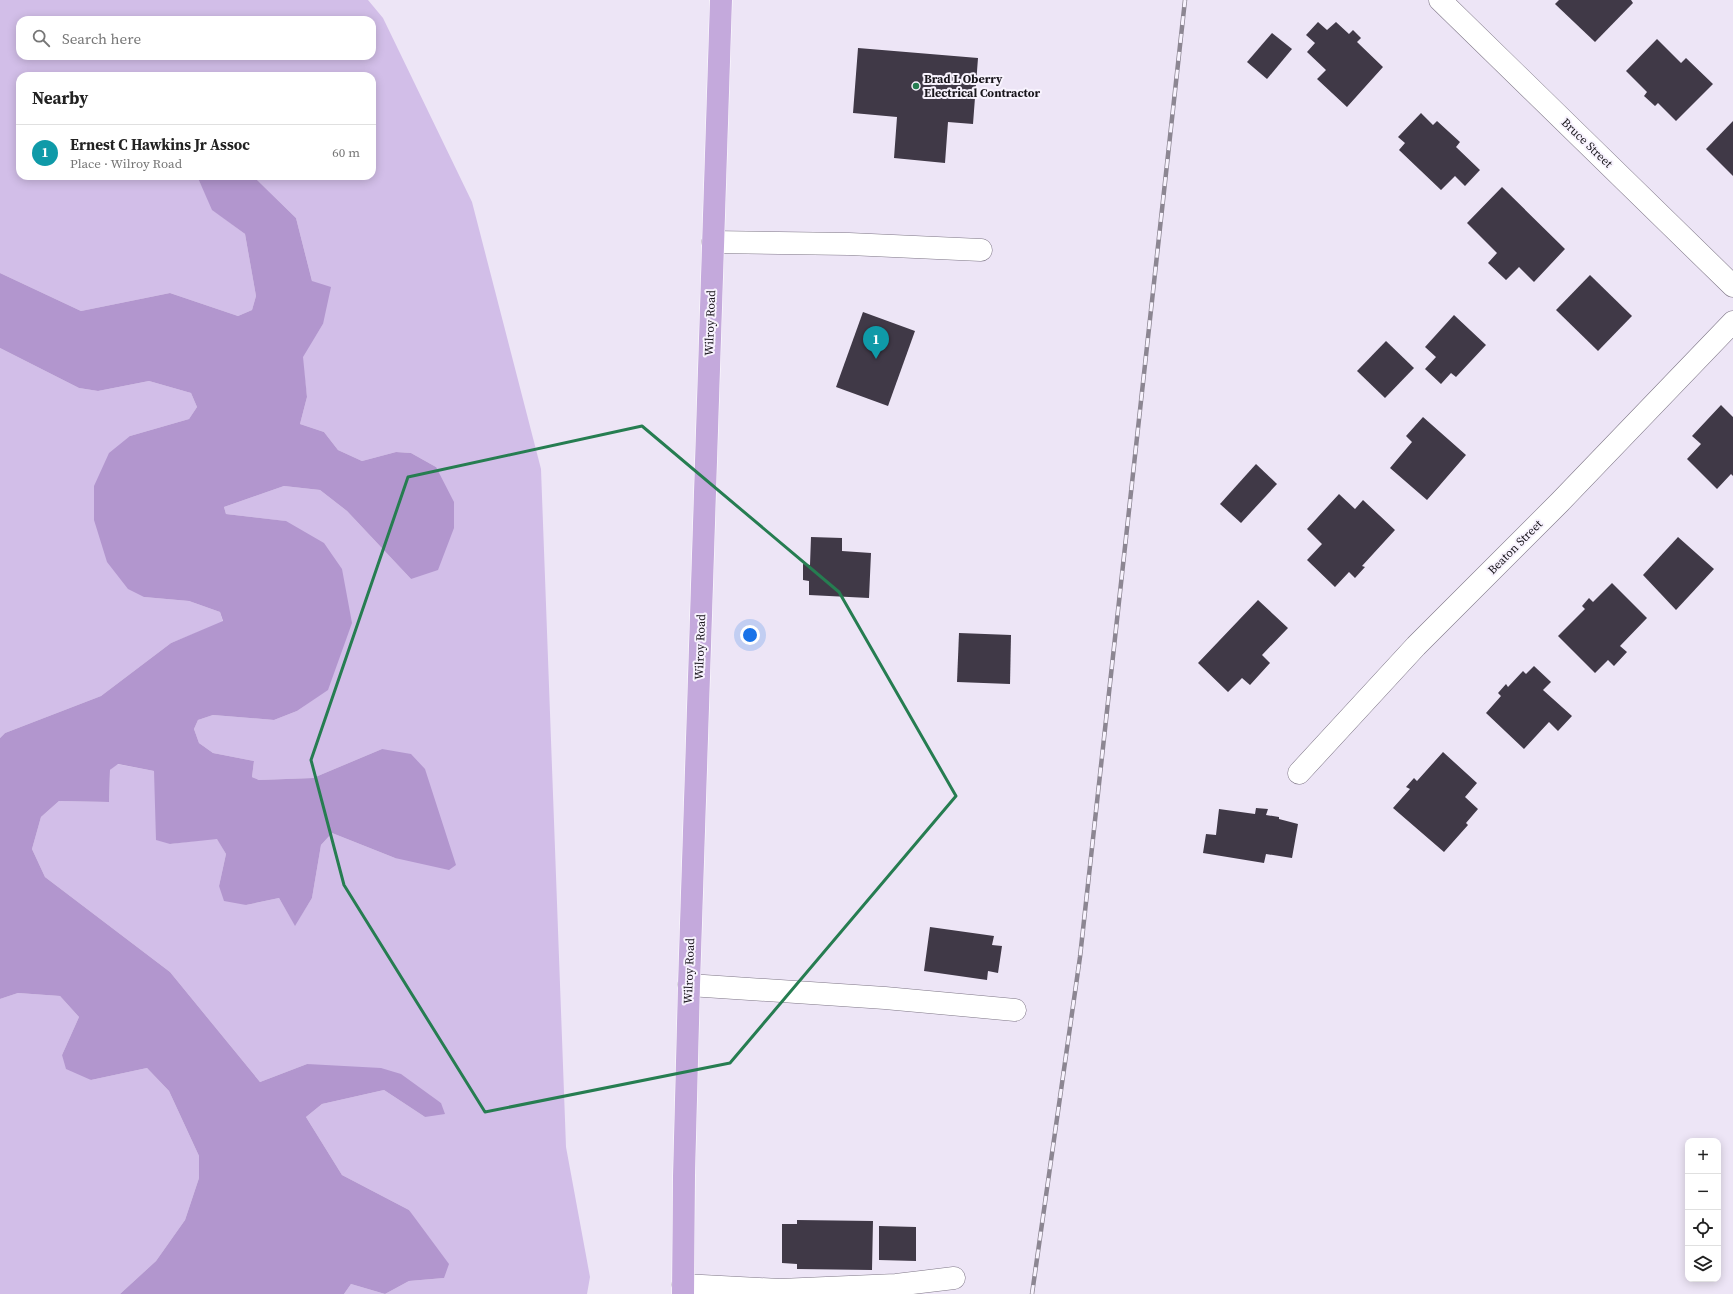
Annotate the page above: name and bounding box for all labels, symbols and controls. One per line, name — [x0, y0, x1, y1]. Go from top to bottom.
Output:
search box — [16, 16, 376, 60]
icon: search — [30, 27, 52, 49]
text: Search here — [62, 28, 141, 49]
place label: Brad L Oberry Electrical Contractor — [924, 71, 1041, 101]
marker: Brad L Oberry Electrical Contractor — [911, 81, 921, 91]
text: Nearby — [32, 86, 88, 110]
street label: Bruce Street — [1558, 115, 1616, 172]
text: Ernest C Hawkins Jr Assoc — [70, 134, 250, 155]
text: 1 — [41, 144, 49, 161]
text: 60 m — [332, 144, 360, 161]
text: Place · Wilroy Road — [70, 155, 182, 172]
street label: Wilroy Road — [701, 290, 719, 356]
pin: 1 — [863, 326, 889, 359]
street label: Beaton Street — [1484, 516, 1546, 578]
street label: Wilroy Road — [691, 614, 709, 680]
your location — [740, 625, 760, 645]
street label: Wilroy Road — [680, 938, 698, 1004]
map controls — [1685, 1138, 1721, 1282]
button: + — [1685, 1138, 1721, 1174]
button: − — [1685, 1174, 1721, 1210]
button: locate — [1685, 1210, 1721, 1246]
button: layers — [1685, 1246, 1721, 1282]

